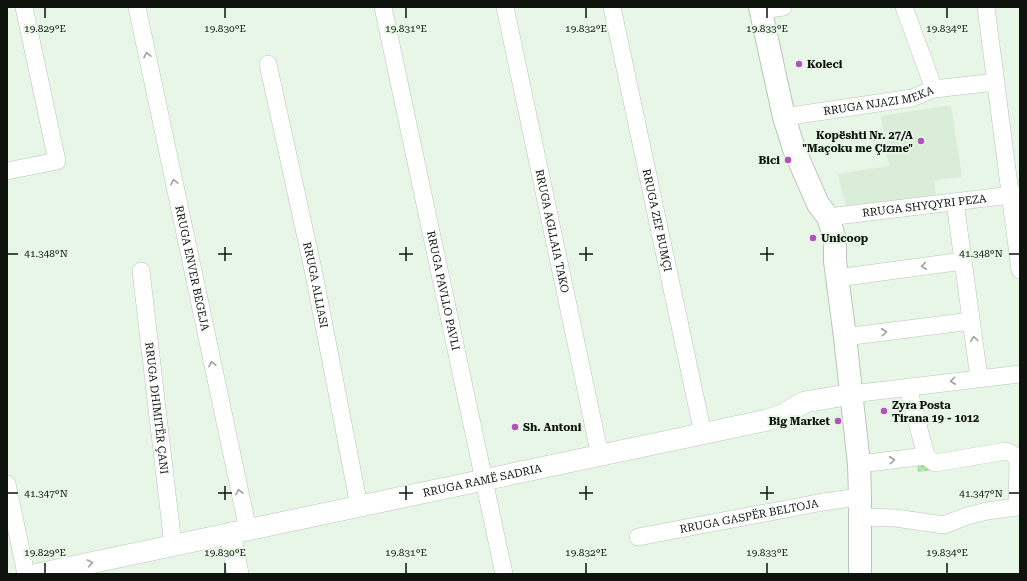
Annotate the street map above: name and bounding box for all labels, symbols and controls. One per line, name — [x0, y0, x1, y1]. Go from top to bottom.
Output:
text: 19.829°E — [24, 23, 66, 34]
text: 19.830°E — [204, 23, 246, 34]
text: 19.831°E — [385, 23, 427, 34]
text: 19.832°E — [565, 23, 607, 34]
text: 19.833°E — [746, 23, 788, 34]
text: 19.834°E — [926, 23, 968, 34]
one-way arrow — [143, 52, 151, 58]
place label: Koleci — [807, 58, 843, 71]
marker: Koleci — [794, 59, 804, 69]
street label: RRUGA NJAZI MEKA — [822, 83, 936, 118]
place label: Kopështi Nr. 27/A "Maçoku me Çizme" — [802, 129, 913, 155]
marker: Kopështi Nr. 27/A "Maçoku me Çizme" — [916, 136, 926, 146]
place label: Bici — [758, 154, 780, 167]
marker: Bici — [783, 155, 793, 165]
street label: RRUGA AGLLAIA TAKO — [533, 168, 572, 294]
street label: RRUGA ZEF BUMÇI — [640, 168, 675, 273]
one-way arrow — [170, 179, 178, 186]
street label: RRUGA SHYQYRI PEZA — [861, 192, 988, 219]
street label: RRUGA ENVER BEGEJA — [173, 204, 212, 332]
street label: RRUGA PAVLLO PAVLI — [424, 230, 463, 352]
place label: Unicoop — [821, 232, 869, 245]
marker: Unicoop — [808, 233, 818, 243]
street label: RRUGA ALLIASI — [301, 241, 331, 329]
text: 41.348°N — [24, 248, 68, 259]
text: 41.348°N — [959, 248, 1003, 259]
one-way arrow — [921, 261, 927, 270]
one-way arrow — [881, 328, 887, 337]
one-way arrow — [970, 336, 979, 343]
street label: RRUGA DHIMITËR ÇANI — [143, 341, 171, 475]
one-way arrow — [209, 361, 217, 368]
one-way arrow — [950, 376, 956, 385]
place label: Zyra Posta Tirana 19 - 1012 — [892, 399, 979, 425]
marker: Zyra Posta Tirana 19 - 1012 — [879, 406, 889, 416]
place label: Big Market — [769, 415, 831, 428]
marker: Big Market — [833, 416, 843, 426]
place label: Sh. Antoni — [523, 421, 582, 434]
marker: Sh. Antoni — [510, 422, 520, 432]
one-way arrow — [889, 456, 895, 465]
street label: RRUGA RAMË SADRIA — [422, 461, 543, 499]
text: 41.347°N — [24, 488, 68, 499]
one-way arrow — [236, 488, 244, 495]
text: 41.347°N — [959, 488, 1003, 499]
street label: RRUGA GASPËR BELTOJA — [679, 496, 820, 535]
text: 19.829°E — [24, 547, 66, 558]
text: 19.830°E — [204, 547, 246, 558]
text: 19.831°E — [385, 547, 427, 558]
text: 19.832°E — [565, 547, 607, 558]
text: 19.833°E — [746, 547, 788, 558]
text: 19.834°E — [926, 547, 968, 558]
one-way arrow — [87, 560, 93, 568]

